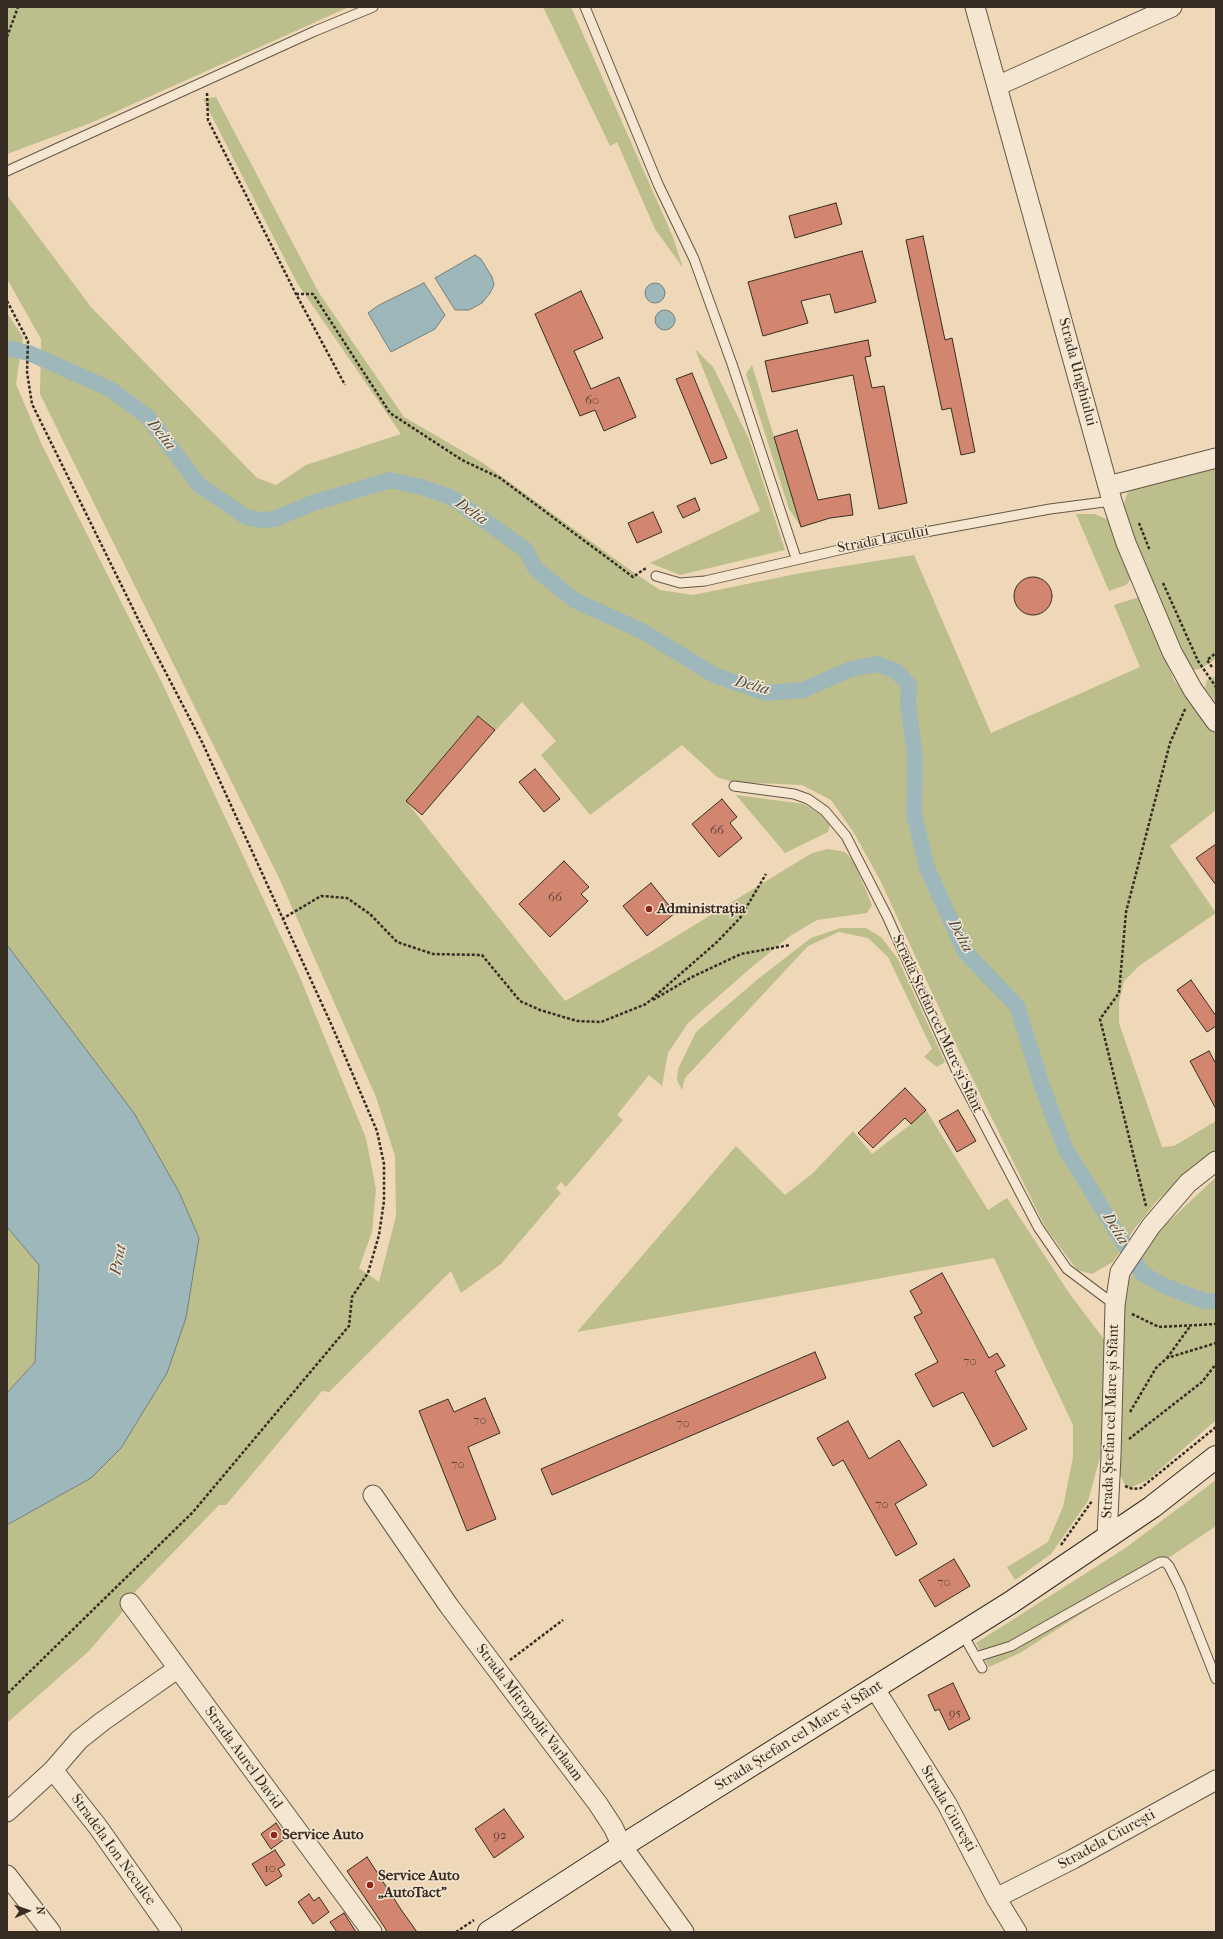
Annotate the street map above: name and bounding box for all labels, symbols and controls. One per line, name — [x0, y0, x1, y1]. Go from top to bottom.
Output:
street label: Strada Unghiului — [1054, 316, 1100, 428]
house number: 60 — [585, 393, 599, 409]
water label: Delia — [143, 415, 179, 455]
water label: Delia — [451, 494, 491, 530]
street label: Strada Lacului — [836, 522, 930, 558]
water label: Delia — [733, 672, 771, 700]
house number: 66 — [710, 823, 724, 839]
house number: 66 — [548, 890, 562, 906]
place label: Administrația — [657, 900, 746, 918]
marker: Administrația — [644, 904, 654, 914]
water label: Delia — [943, 916, 977, 956]
street label: Strada Ștefan cel Mare și Sfânt — [888, 932, 986, 1116]
water label: Delia — [1098, 1209, 1132, 1249]
water label: Prut — [107, 1243, 131, 1277]
street label: Strada Ștefan cel Mare și Sfânt — [1099, 1323, 1123, 1519]
house number: 70 — [963, 1354, 977, 1370]
house number: 70 — [473, 1413, 487, 1429]
house number: 70 — [676, 1416, 690, 1432]
house number: 70 — [451, 1457, 465, 1473]
house number: 70 — [875, 1497, 889, 1513]
house number: 70 — [937, 1575, 951, 1591]
street label: Strada Mitropolit Varlaam — [471, 1641, 587, 1785]
street label: Strada Ștefan cel Mare și Sfânt — [712, 1677, 886, 1795]
street label: Strada Aurel David — [200, 1703, 286, 1813]
house number: 95 — [949, 1706, 961, 1722]
street label: Strada Ciurești — [916, 1763, 980, 1855]
street label: Stradela Ion Neculce — [67, 1791, 159, 1909]
street label: Stradela Ciurești — [1055, 1806, 1159, 1874]
place label: Service Auto — [282, 1826, 364, 1844]
house number: 92 — [493, 1828, 507, 1844]
marker: Service Auto — [269, 1830, 279, 1840]
house number: 10 — [264, 1861, 276, 1877]
place label: Service Auto „AutoTact” — [378, 1867, 460, 1902]
marker: Service Auto „AutoTact” — [365, 1880, 375, 1890]
north arrow — [8, 1891, 48, 1931]
text: N — [34, 1906, 47, 1915]

